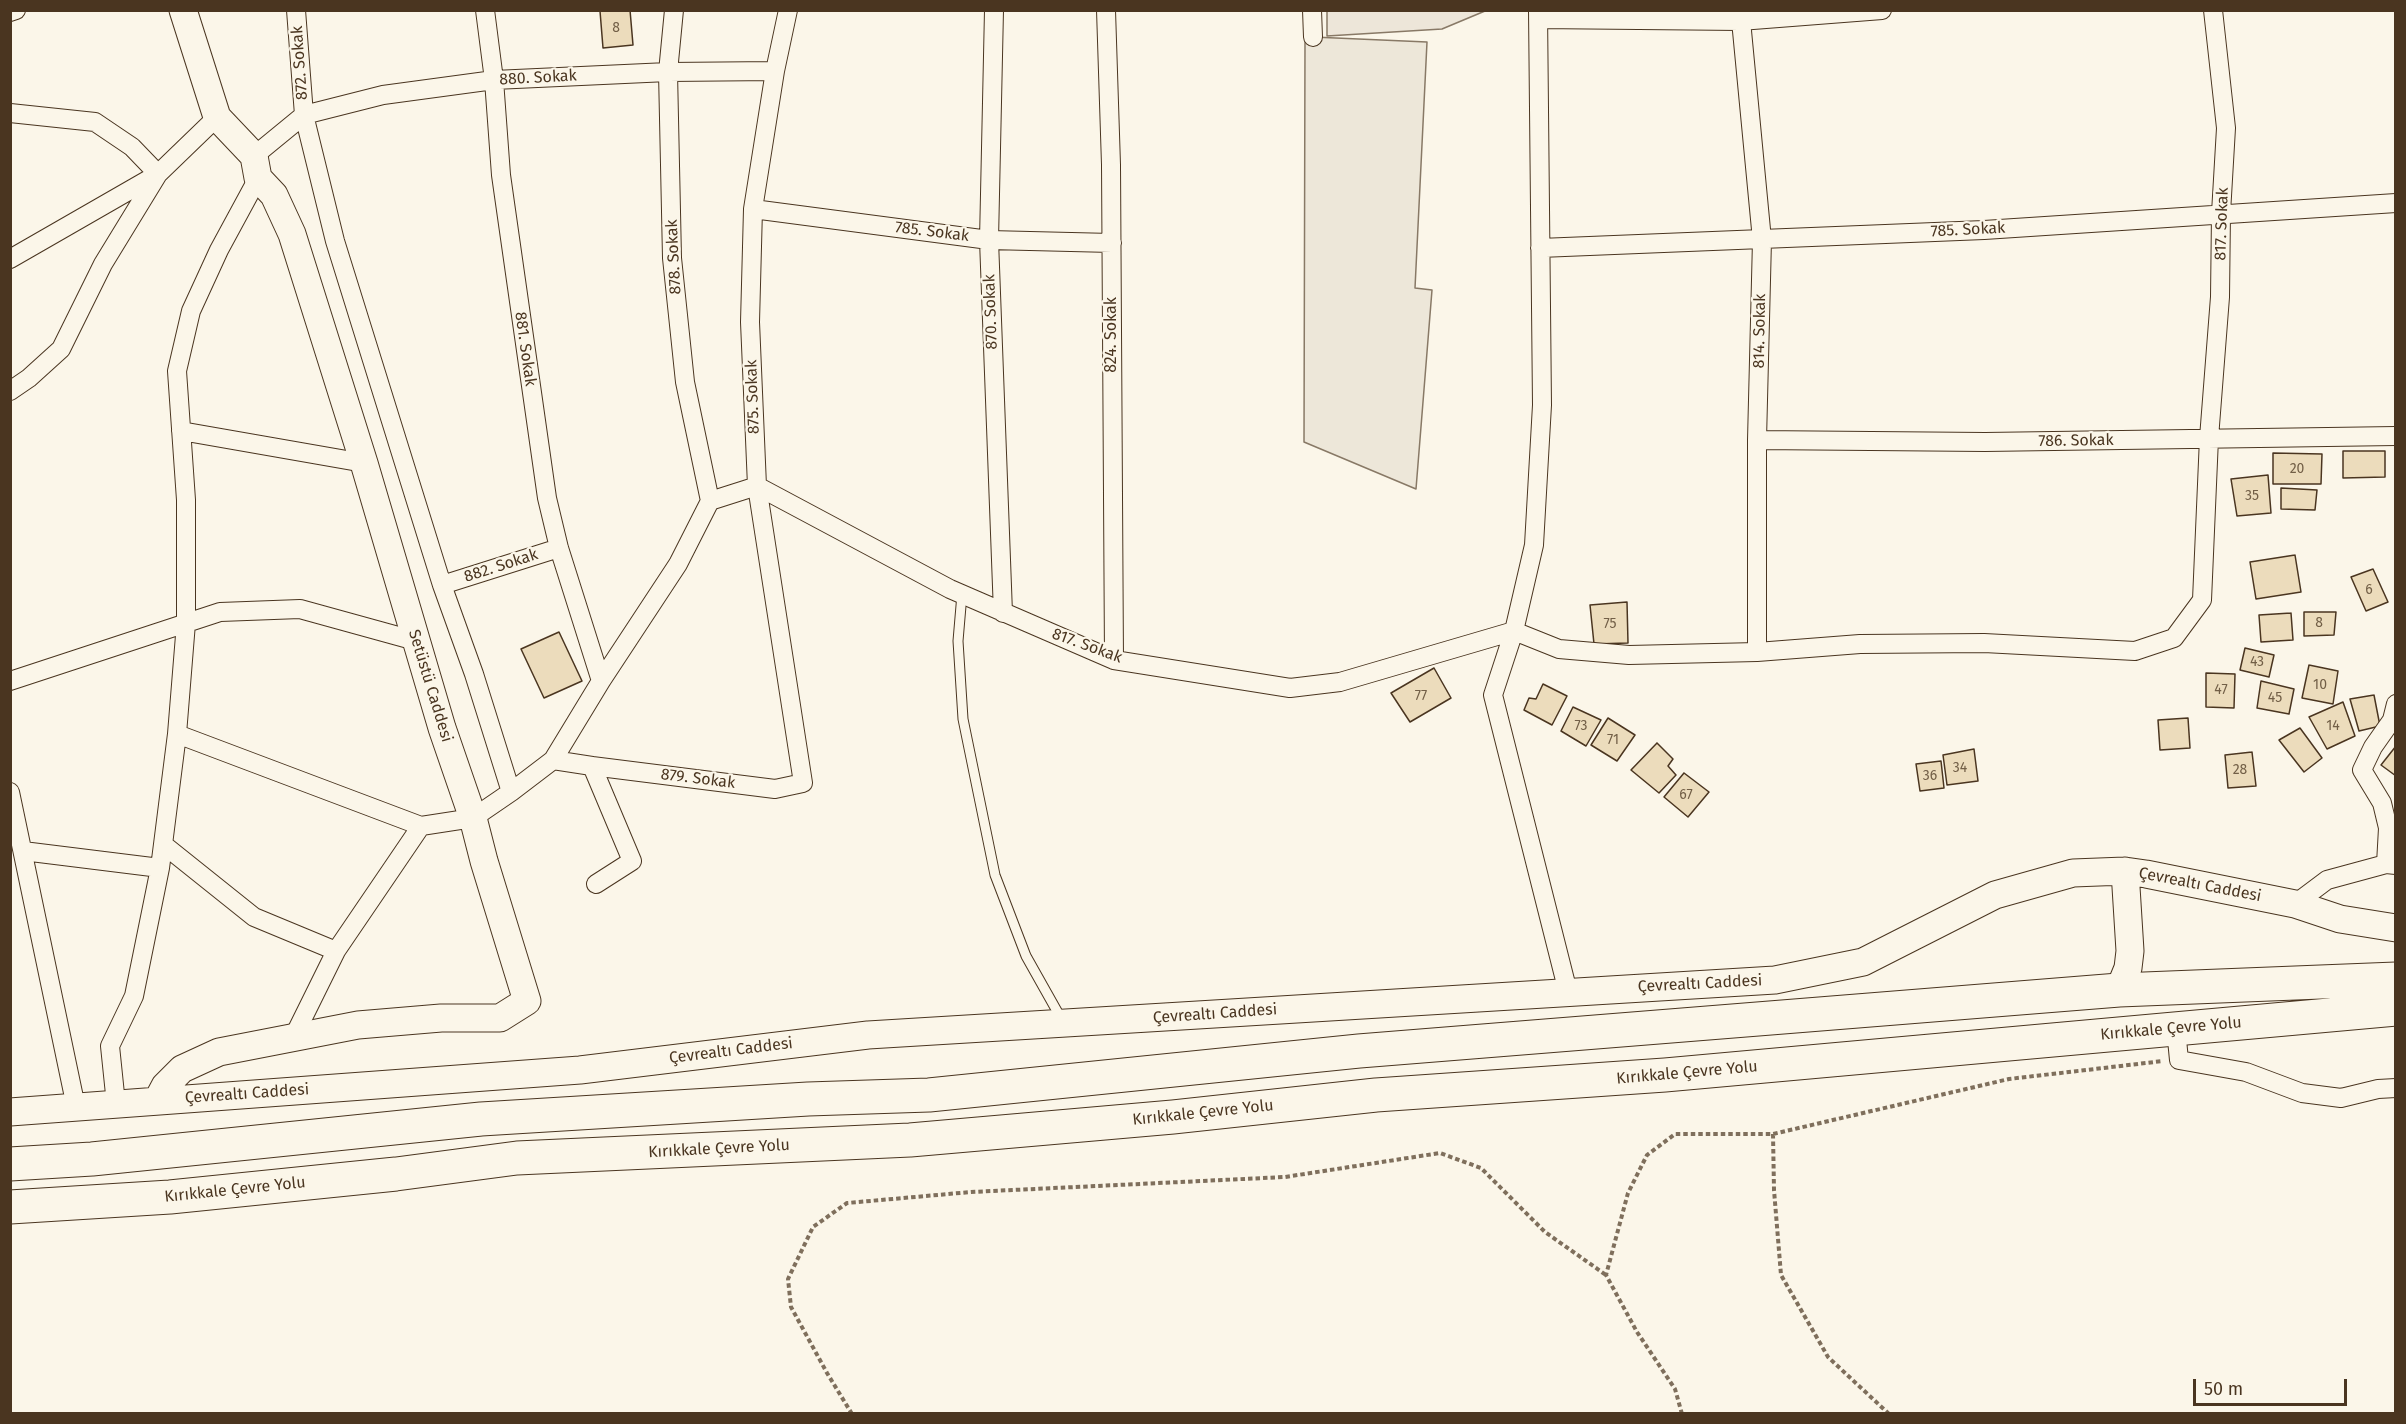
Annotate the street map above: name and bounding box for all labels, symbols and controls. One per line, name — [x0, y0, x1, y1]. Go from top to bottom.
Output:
house number: 8 — [612, 20, 620, 36]
street label: 872. Sokak — [288, 25, 312, 101]
street label: 880. Sokak — [499, 66, 577, 90]
street label: 817. Sokak — [2211, 187, 2233, 261]
street label: 785. Sokak — [894, 218, 970, 246]
street label: 785. Sokak — [1930, 218, 2006, 242]
street label: 878. Sokak — [662, 219, 686, 295]
street label: 870. Sokak — [980, 274, 1002, 350]
street label: 814. Sokak — [1750, 293, 1770, 369]
street label: 824. Sokak — [1102, 297, 1122, 373]
street label: 881. Sokak — [510, 310, 540, 388]
street label: 875. Sokak — [742, 359, 764, 435]
street label: 786. Sokak — [2038, 431, 2114, 451]
house number: 20 — [2290, 461, 2304, 477]
house number: 35 — [2245, 488, 2259, 504]
street label: 882. Sokak — [462, 545, 540, 587]
house number: 6 — [2365, 582, 2373, 598]
house number: 8 — [2315, 615, 2323, 631]
house number: 75 — [1603, 616, 1617, 632]
street label: 817. Sokak — [1049, 624, 1125, 668]
street label: Setüstü Caddesi — [404, 627, 456, 745]
house number: 43 — [2250, 654, 2264, 670]
house number: 10 — [2313, 677, 2327, 693]
house number: 47 — [2214, 682, 2228, 698]
house number: 77 — [1415, 688, 1427, 704]
house number: 45 — [2268, 690, 2282, 706]
house number: 73 — [1574, 718, 1588, 734]
house number: 14 — [2326, 718, 2340, 734]
house number: 71 — [1607, 732, 1619, 748]
house number: 34 — [1953, 760, 1967, 776]
house number: 28 — [2233, 762, 2247, 778]
street label: 879. Sokak — [660, 765, 736, 793]
house number: 36 — [1923, 768, 1937, 784]
house number: 67 — [1679, 787, 1693, 803]
street label: Çevrealtı Caddesi — [2137, 864, 2263, 906]
street label: Çevrealtı Caddesi — [1637, 971, 1763, 997]
street label: Çevrealtı Caddesi — [1152, 1000, 1278, 1028]
street label: Kırıkkale Çevre Yolu — [2099, 1013, 2243, 1045]
street label: Çevrealtı Caddesi — [668, 1034, 794, 1068]
street label: Kırıkkale Çevre Yolu — [1615, 1057, 1759, 1089]
street label: Çevrealtı Caddesi — [184, 1080, 310, 1108]
street label: Kırıkkale Çevre Yolu — [1131, 1096, 1275, 1130]
street label: Kırıkkale Çevre Yolu — [648, 1136, 790, 1162]
street label: Kırıkkale Çevre Yolu — [163, 1173, 307, 1207]
scale bar — [2196, 1367, 2350, 1405]
text: 50 m — [2204, 1378, 2243, 1400]

